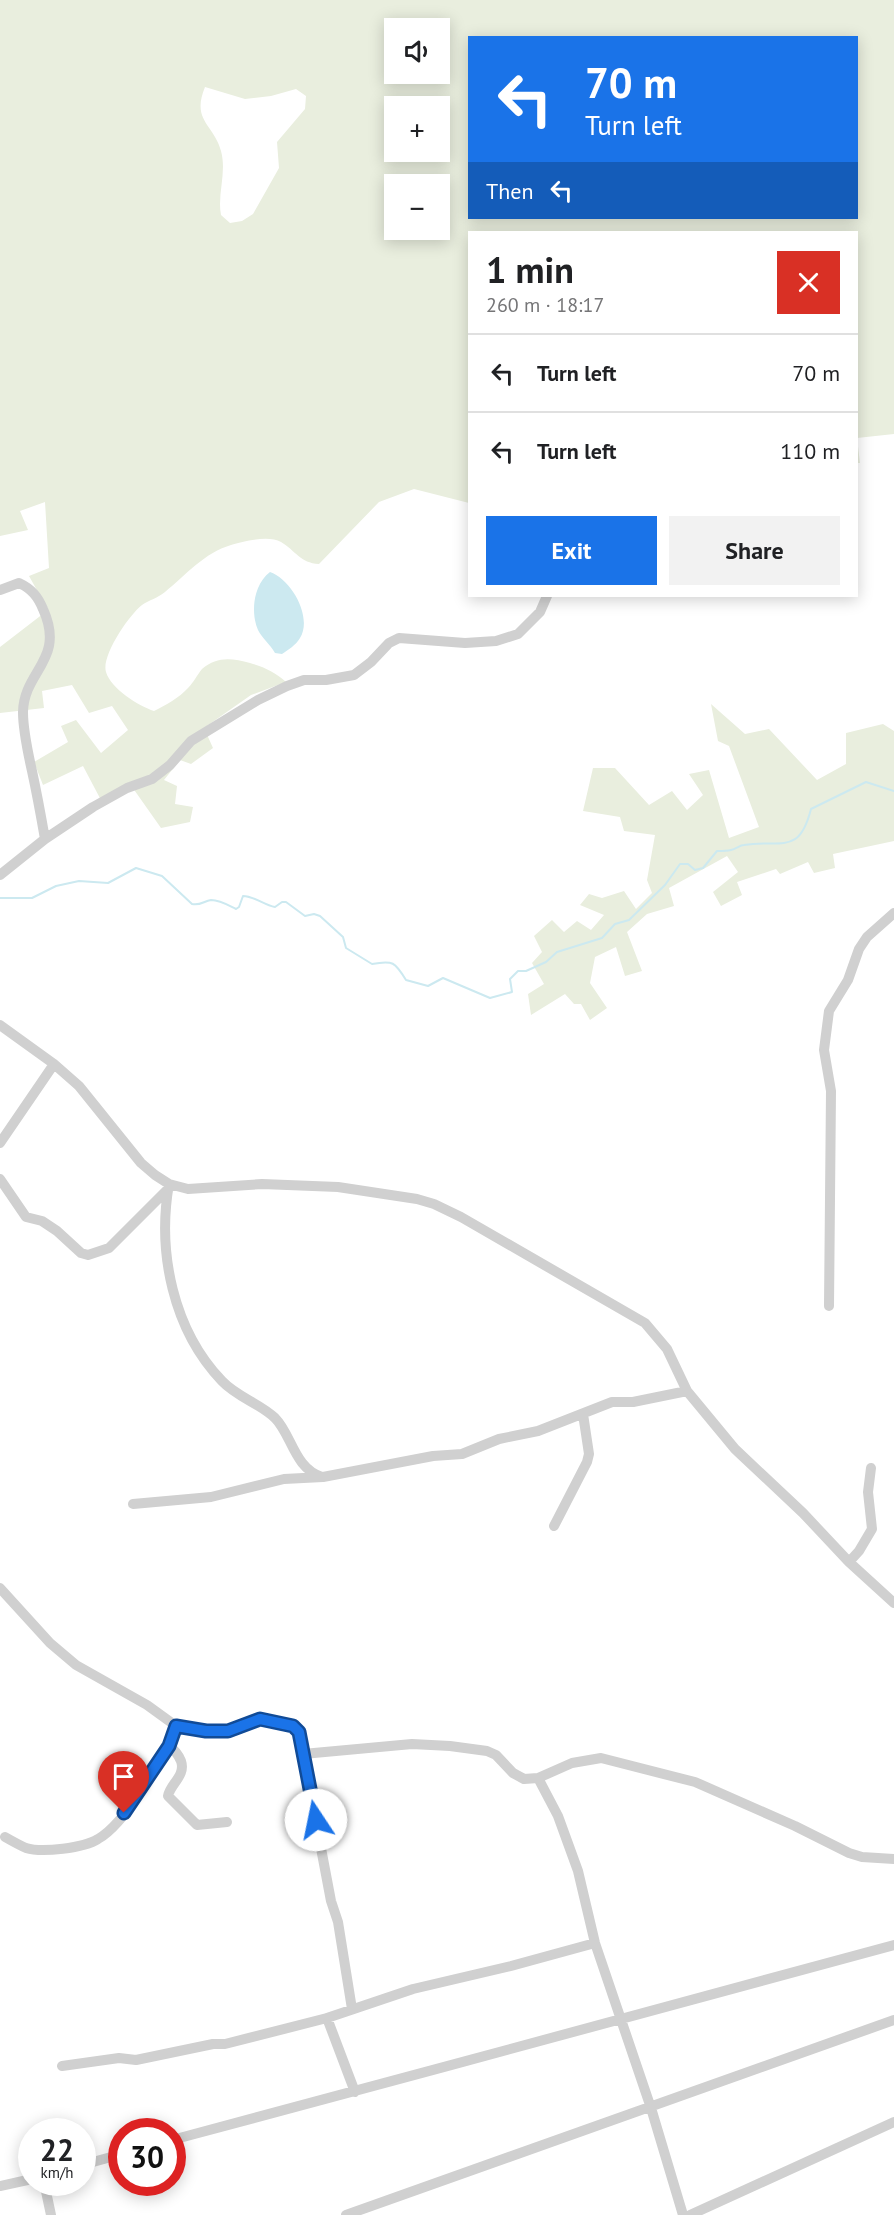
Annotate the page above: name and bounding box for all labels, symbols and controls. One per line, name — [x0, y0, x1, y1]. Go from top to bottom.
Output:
map controls — [384, 18, 450, 240]
button: sound — [384, 18, 450, 84]
text: 70 m — [585, 55, 677, 110]
icon: left — [486, 60, 564, 138]
button: + — [384, 96, 450, 162]
text: Turn left — [585, 108, 682, 142]
button: − — [384, 174, 450, 240]
icon: left — [545, 174, 578, 207]
text: Then — [486, 177, 533, 205]
text: 1 min — [486, 246, 574, 293]
button: close — [777, 251, 840, 314]
text: 260 m · 18:17 — [486, 292, 604, 318]
icon: left — [486, 357, 519, 390]
text: Turn left — [537, 359, 617, 387]
text: 70 m — [792, 359, 840, 387]
icon: left — [486, 435, 519, 468]
text: Turn left — [537, 437, 617, 465]
text: 110 m — [780, 437, 840, 465]
button: Exit — [486, 516, 657, 585]
button: Share — [669, 516, 840, 585]
pin — [98, 1751, 149, 1813]
icon: arrive — [107, 1760, 140, 1793]
position arrow — [284, 1788, 348, 1852]
speed limit sign: 30 — [108, 2118, 186, 2196]
text: 22 — [40, 2130, 74, 2169]
text: km/h — [41, 2163, 73, 2182]

